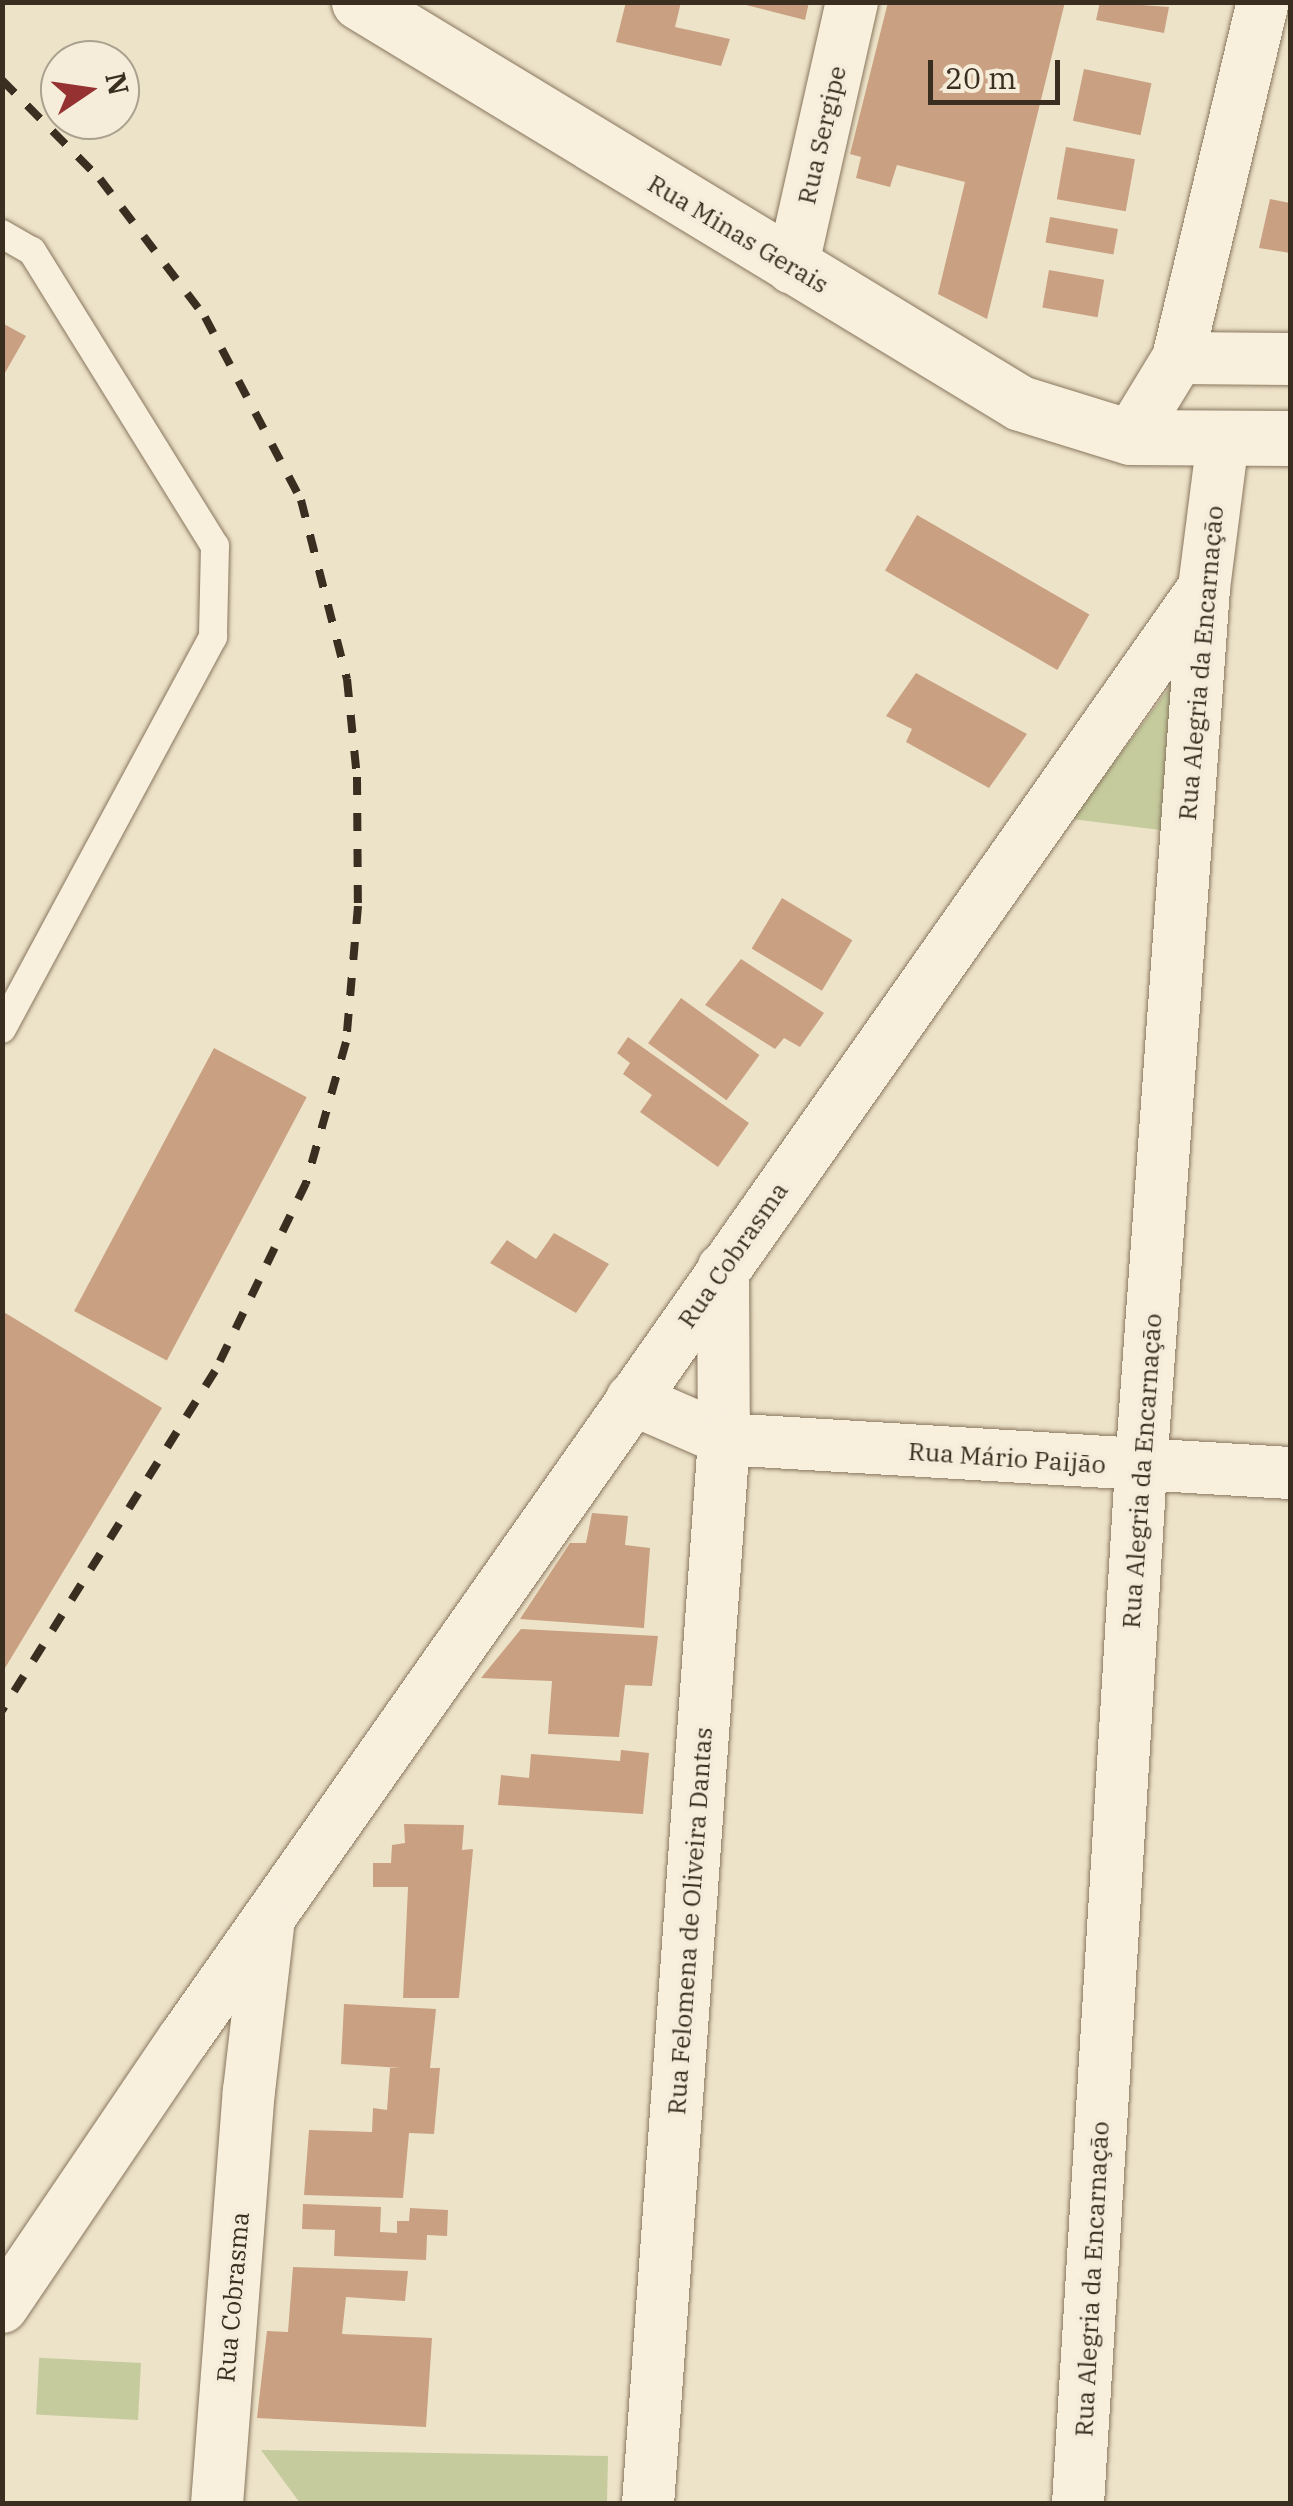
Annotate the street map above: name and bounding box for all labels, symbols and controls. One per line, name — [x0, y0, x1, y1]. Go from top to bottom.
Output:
north arrow — [40, 40, 140, 140]
scale bar — [933, 40, 1066, 102]
text: 20 m — [945, 58, 1017, 97]
street label: Rua Sergipe — [792, 63, 852, 207]
text: N — [97, 69, 138, 99]
street label: Rua Minas Gerais — [642, 168, 834, 300]
street label: Rua Alegria da Encarnação — [1172, 504, 1230, 822]
street label: Rua Cobrasma — [672, 1176, 794, 1334]
street label: Rua Alegria da Encarnação — [1116, 1312, 1168, 1630]
street label: Rua Mário Paijão — [907, 1436, 1107, 1480]
street label: Rua Felomena de Oliveira Dantas — [661, 1726, 719, 2116]
street label: Rua Alegria da Encarnação — [1069, 2121, 1115, 2437]
street label: Rua Cobrasma — [211, 2211, 255, 2383]

